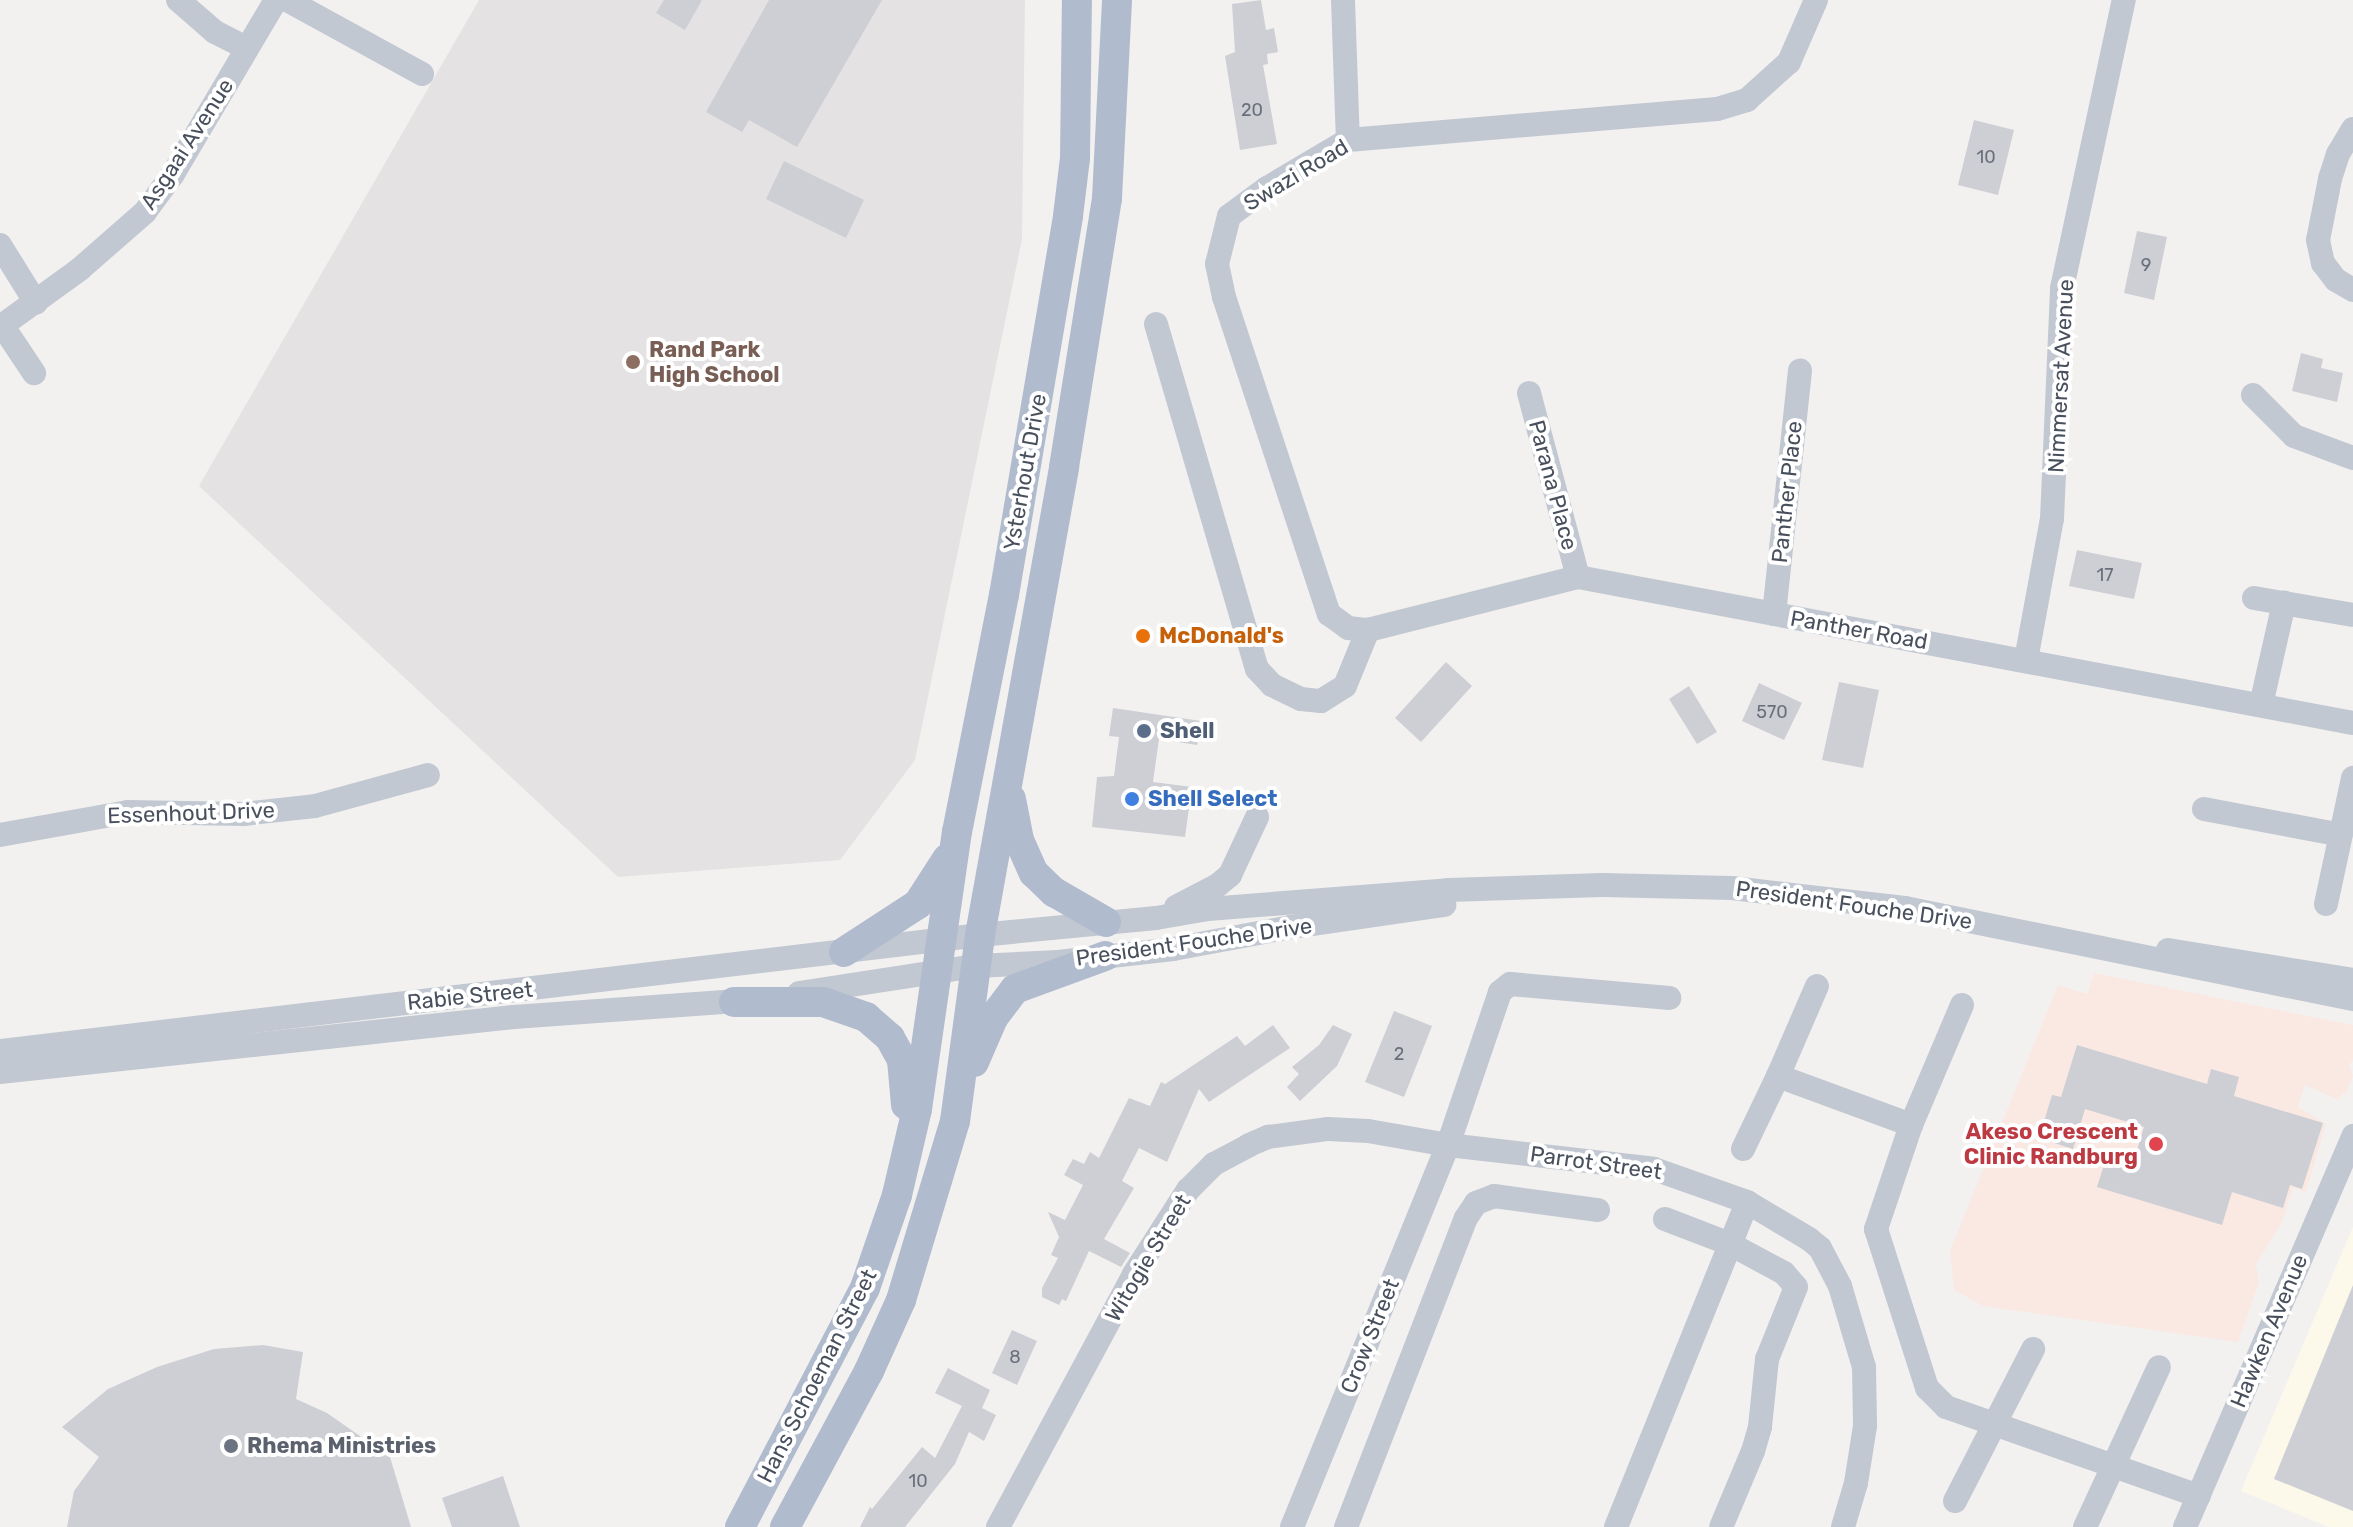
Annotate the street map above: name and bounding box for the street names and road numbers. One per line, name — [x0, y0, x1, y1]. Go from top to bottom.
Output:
street label: Asgaai Avenue — [135, 73, 239, 215]
street label: Swazi Road — [1239, 134, 1353, 216]
street label: Nimmersat Avenue — [2043, 278, 2079, 474]
street label: Ysterhout Drive — [998, 391, 1052, 553]
street label: Parana Place — [1523, 417, 1583, 553]
street label: Panther Place — [1766, 419, 1808, 565]
street label: Panther Road — [1788, 605, 1930, 655]
street label: Essenhout Drive — [107, 797, 275, 829]
street label: President Fouche Drive — [1734, 875, 1974, 935]
street label: President Fouche Drive — [1074, 912, 1314, 972]
street label: Rabie Street — [406, 976, 534, 1016]
street label: Parrot Street — [1528, 1141, 1664, 1185]
street label: Witogie Street — [1100, 1190, 1196, 1326]
street label: Hawken Avenue — [2225, 1250, 2313, 1412]
street label: Hans Schoeman Street — [752, 1265, 882, 1487]
street label: Crow Street — [1335, 1275, 1405, 1397]

